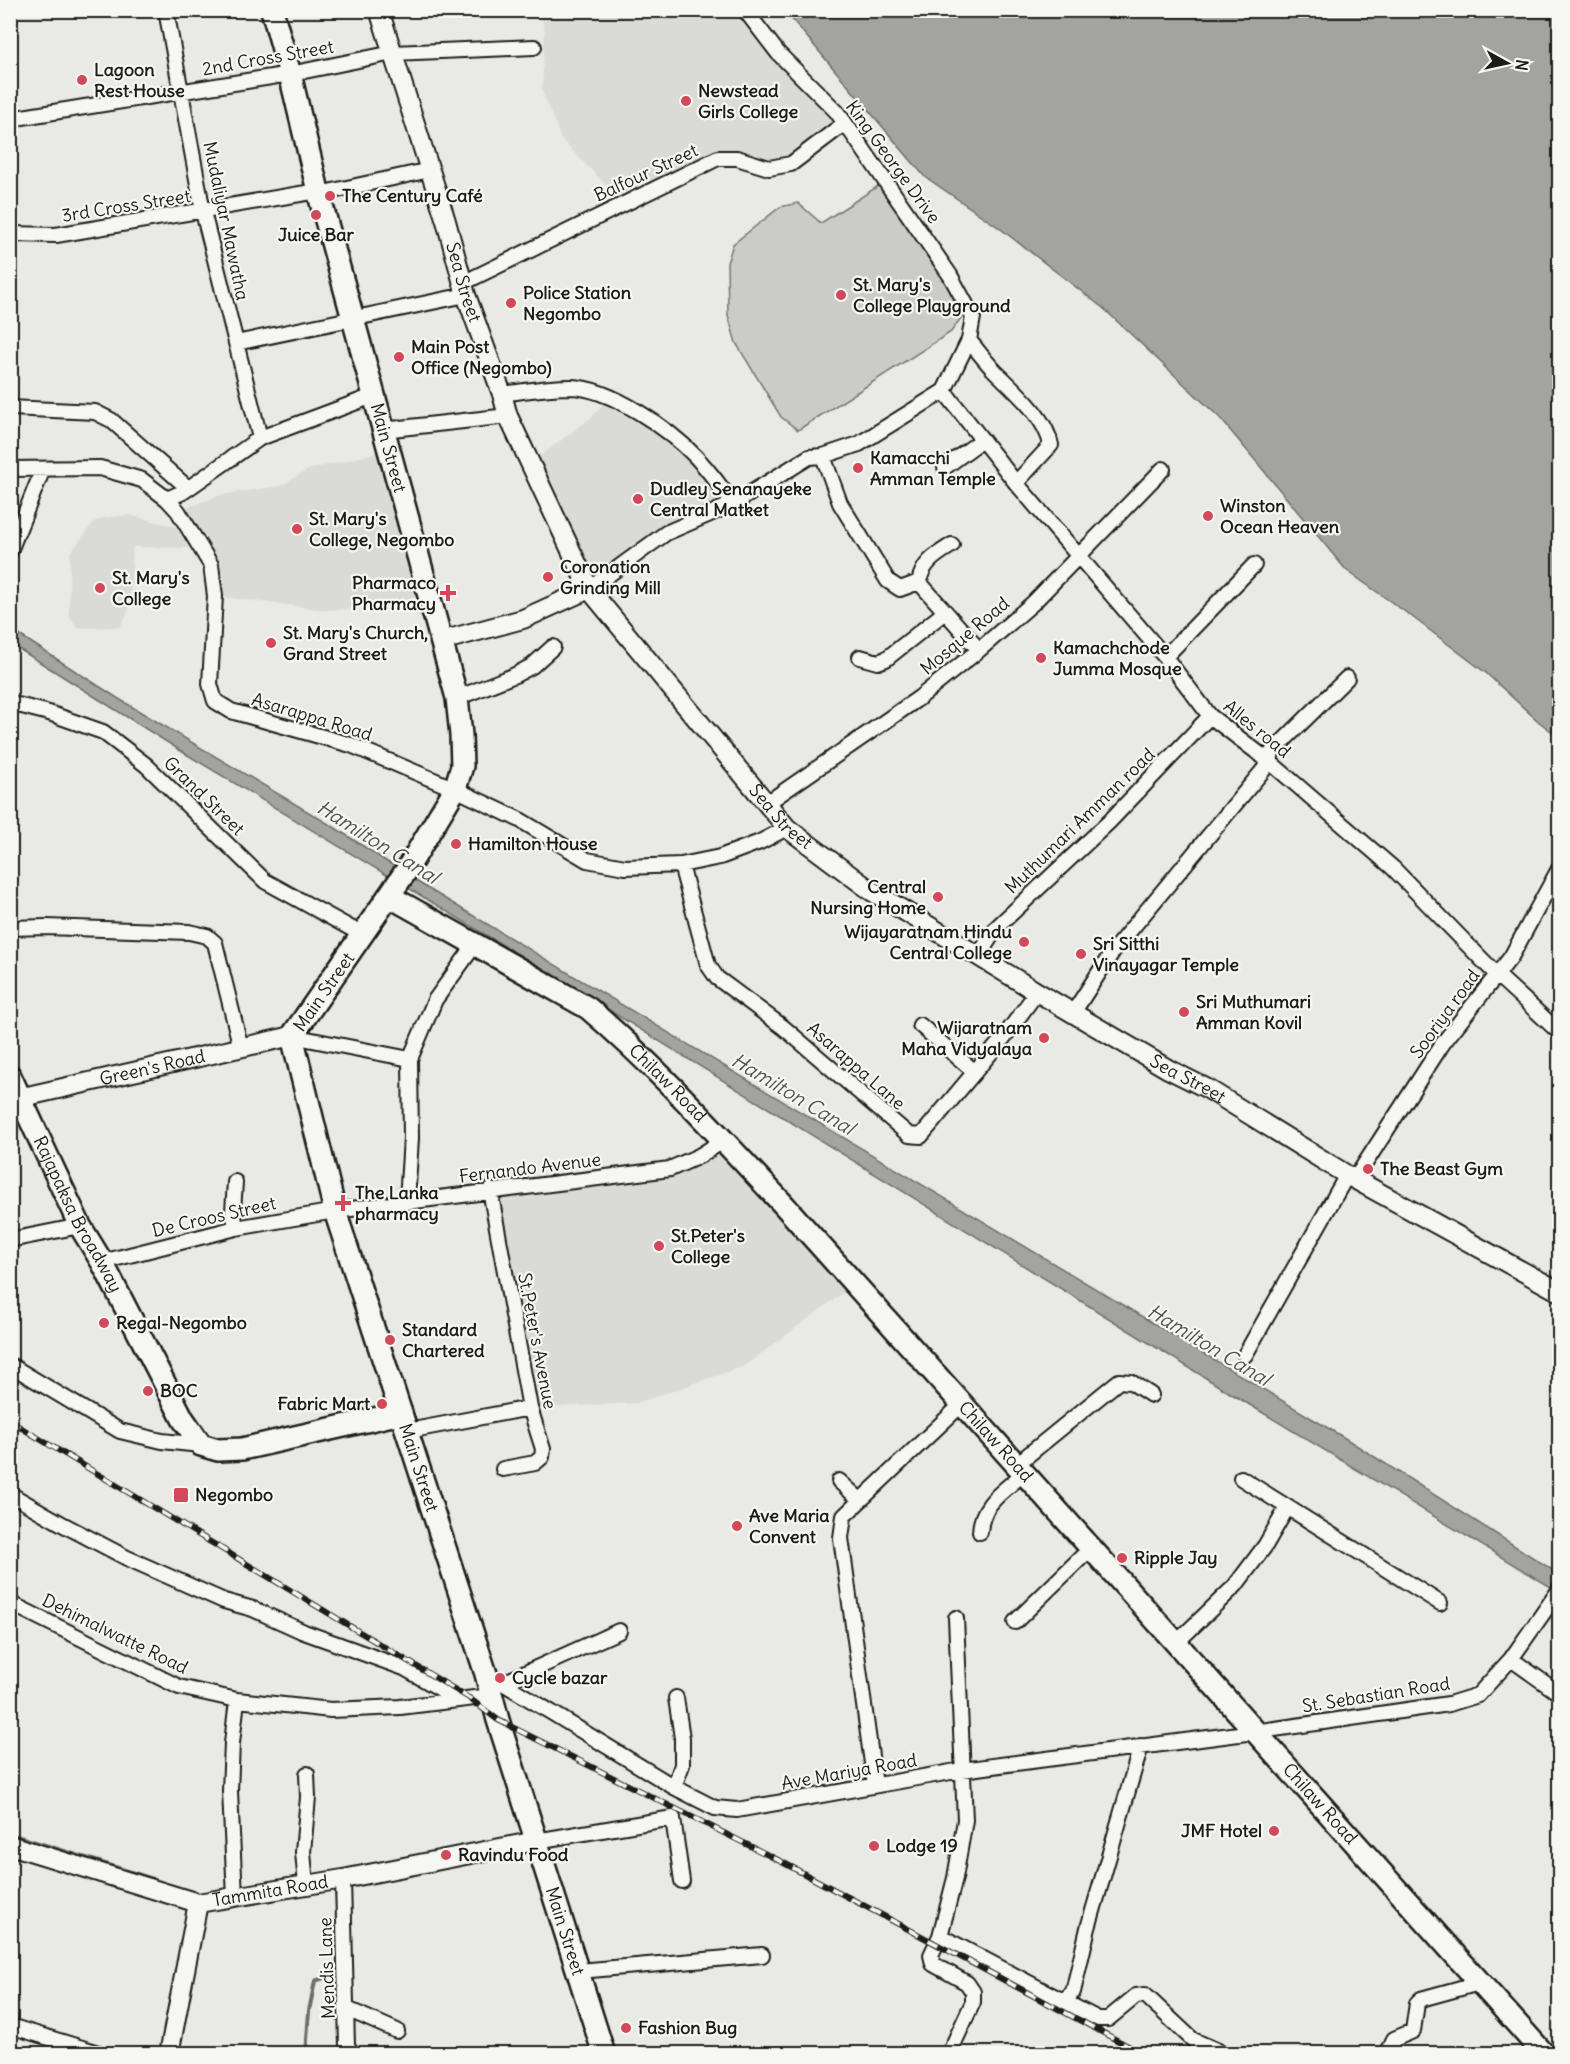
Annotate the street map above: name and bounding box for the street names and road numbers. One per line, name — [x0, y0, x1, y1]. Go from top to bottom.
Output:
street label: 2nd Cross Street — [200, 35, 335, 80]
street label: King George Drive — [841, 96, 946, 228]
street label: Balfour Street — [590, 138, 701, 207]
street label: Mudaliyar Mawatha — [198, 139, 255, 302]
street label: 3rd Cross Street — [60, 184, 192, 227]
street label: Sea Street — [441, 240, 487, 325]
street label: Main Street — [366, 400, 412, 495]
street label: Mosque Road — [915, 591, 1014, 680]
street label: Asarappa Road — [249, 687, 376, 746]
street label: Alles road — [1219, 695, 1296, 763]
street label: Muthumari Amman road — [1000, 743, 1160, 898]
street label: Grand Street — [159, 751, 250, 840]
street label: Sea Street — [744, 779, 817, 854]
street label: Main Street — [288, 948, 359, 1036]
street label: Sooriya road — [1405, 964, 1485, 1063]
street label: Asarappa Lane — [803, 1017, 910, 1115]
street label: Chilaw Road — [624, 1039, 712, 1127]
street label: Green's Road — [97, 1044, 208, 1090]
street label: Sea Street — [1146, 1049, 1230, 1108]
street label: Rajapaksa Broadway — [29, 1132, 128, 1296]
street label: Fernando Avenue — [458, 1147, 602, 1188]
street label: De Croos Street — [150, 1191, 278, 1242]
street label: St.Peter's Avenue — [513, 1271, 562, 1411]
street label: Chilaw Road — [954, 1396, 1039, 1487]
street label: Main Street — [394, 1420, 444, 1515]
street label: Dehimalwatte Road — [38, 1588, 192, 1679]
street label: St. Sebastian Road — [1300, 1671, 1452, 1718]
street label: Ave Mariya Road — [779, 1748, 919, 1795]
street label: Chilaw Road — [1278, 1758, 1363, 1849]
street label: Tammita Road — [211, 1870, 330, 1911]
street label: Main Street — [541, 1884, 590, 1978]
street label: Mendis Lane — [313, 1917, 340, 2019]

